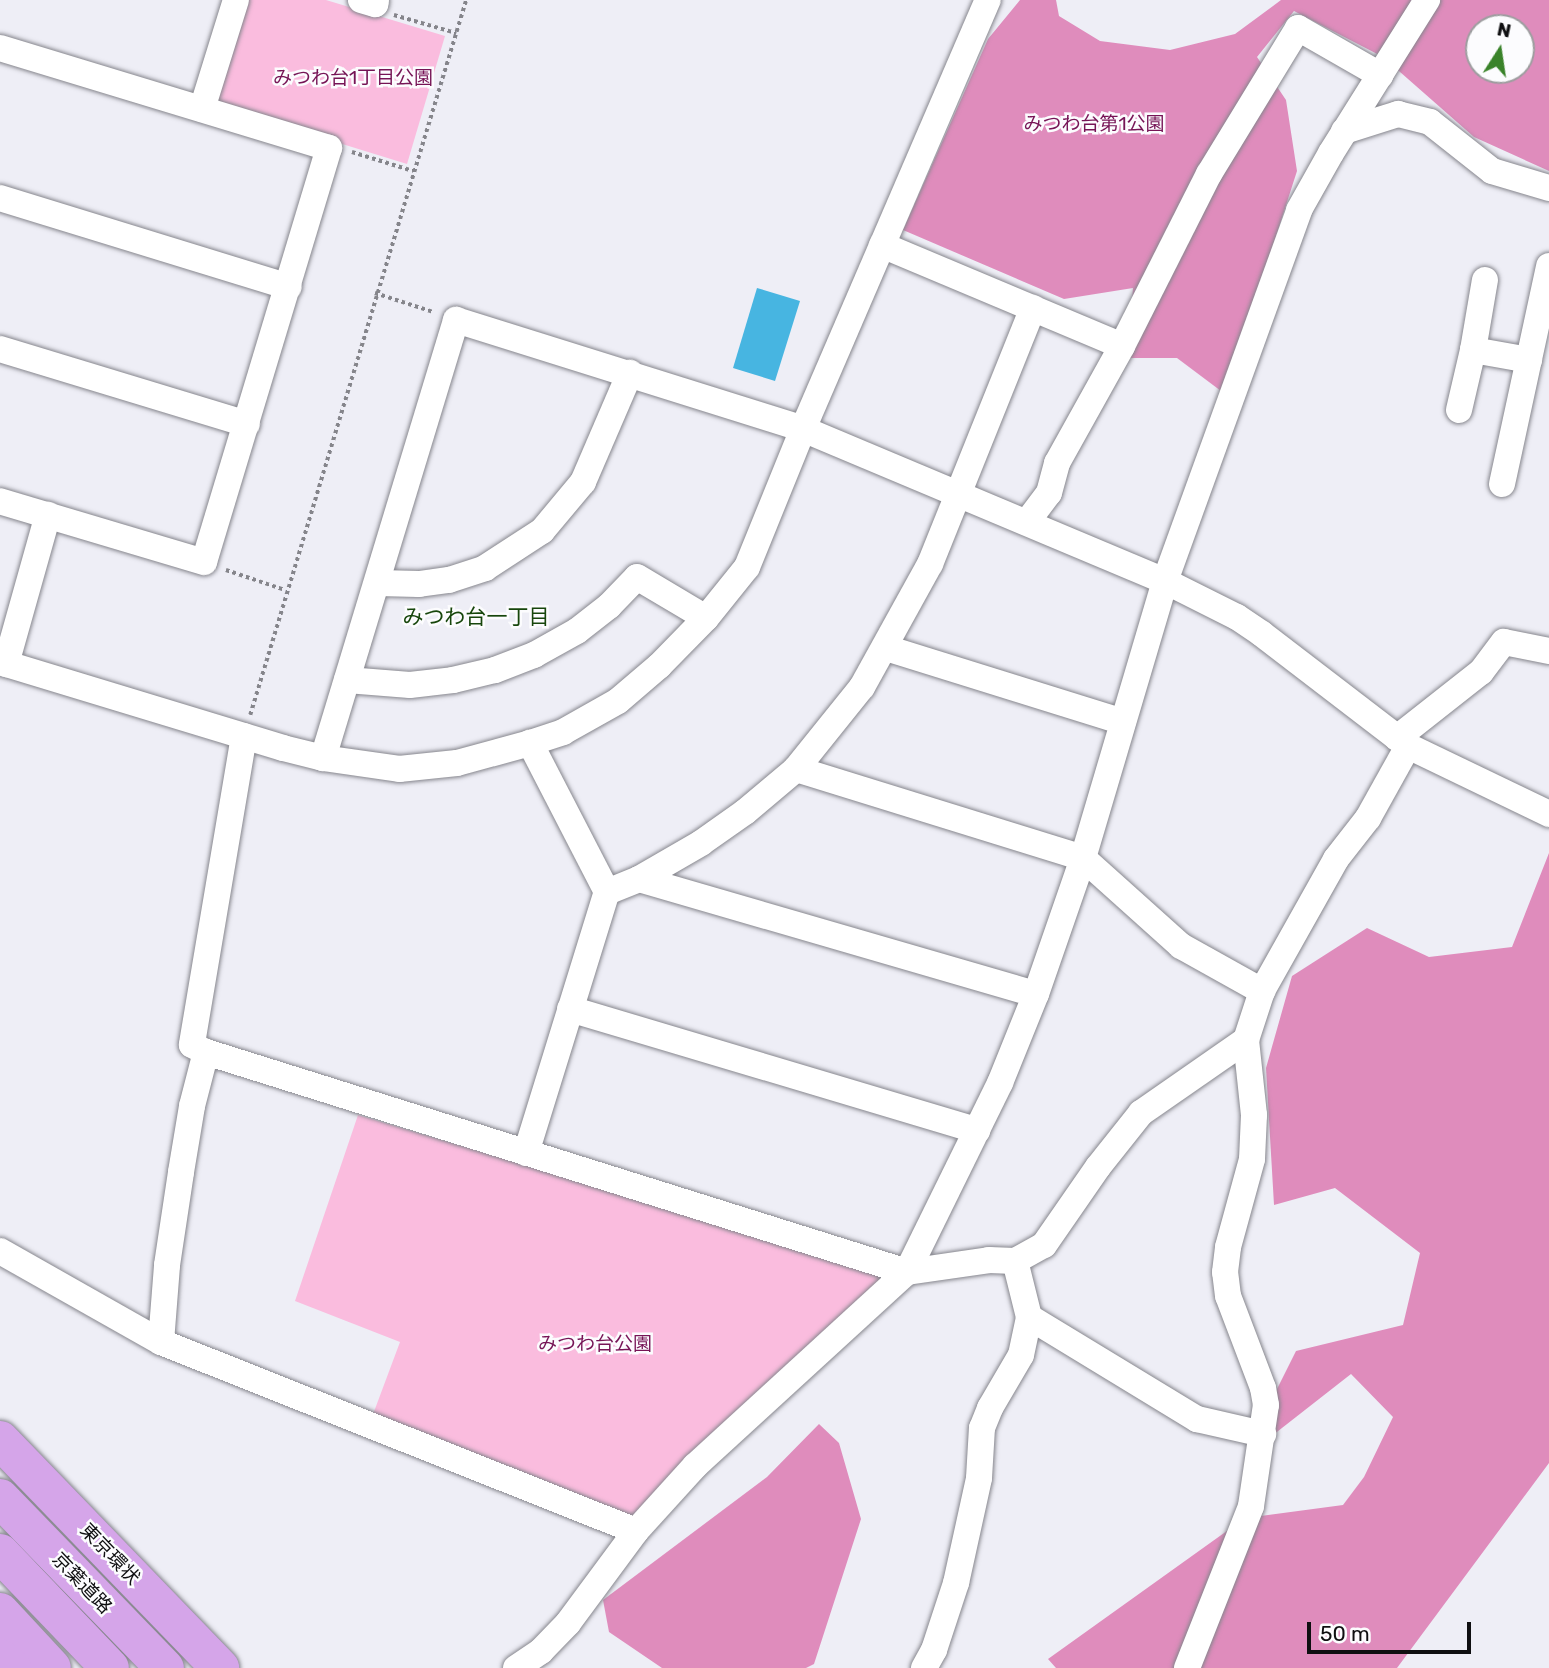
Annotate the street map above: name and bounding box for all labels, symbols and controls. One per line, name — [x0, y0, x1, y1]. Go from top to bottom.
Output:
north arrow — [1465, 14, 1535, 84]
text: N — [1495, 17, 1513, 43]
park label: みつわ台1丁目公園 — [273, 67, 433, 89]
park label: みつわ台第1公園 — [1023, 113, 1165, 135]
district label: みつわ台一丁目 — [403, 604, 549, 630]
park label: みつわ台公園 — [538, 1333, 652, 1355]
street label: 東京環状 — [75, 1519, 145, 1589]
street label: 京葉道路 — [47, 1548, 117, 1618]
scale bar — [1311, 1608, 1476, 1652]
text: 50 m — [1320, 1621, 1370, 1646]

